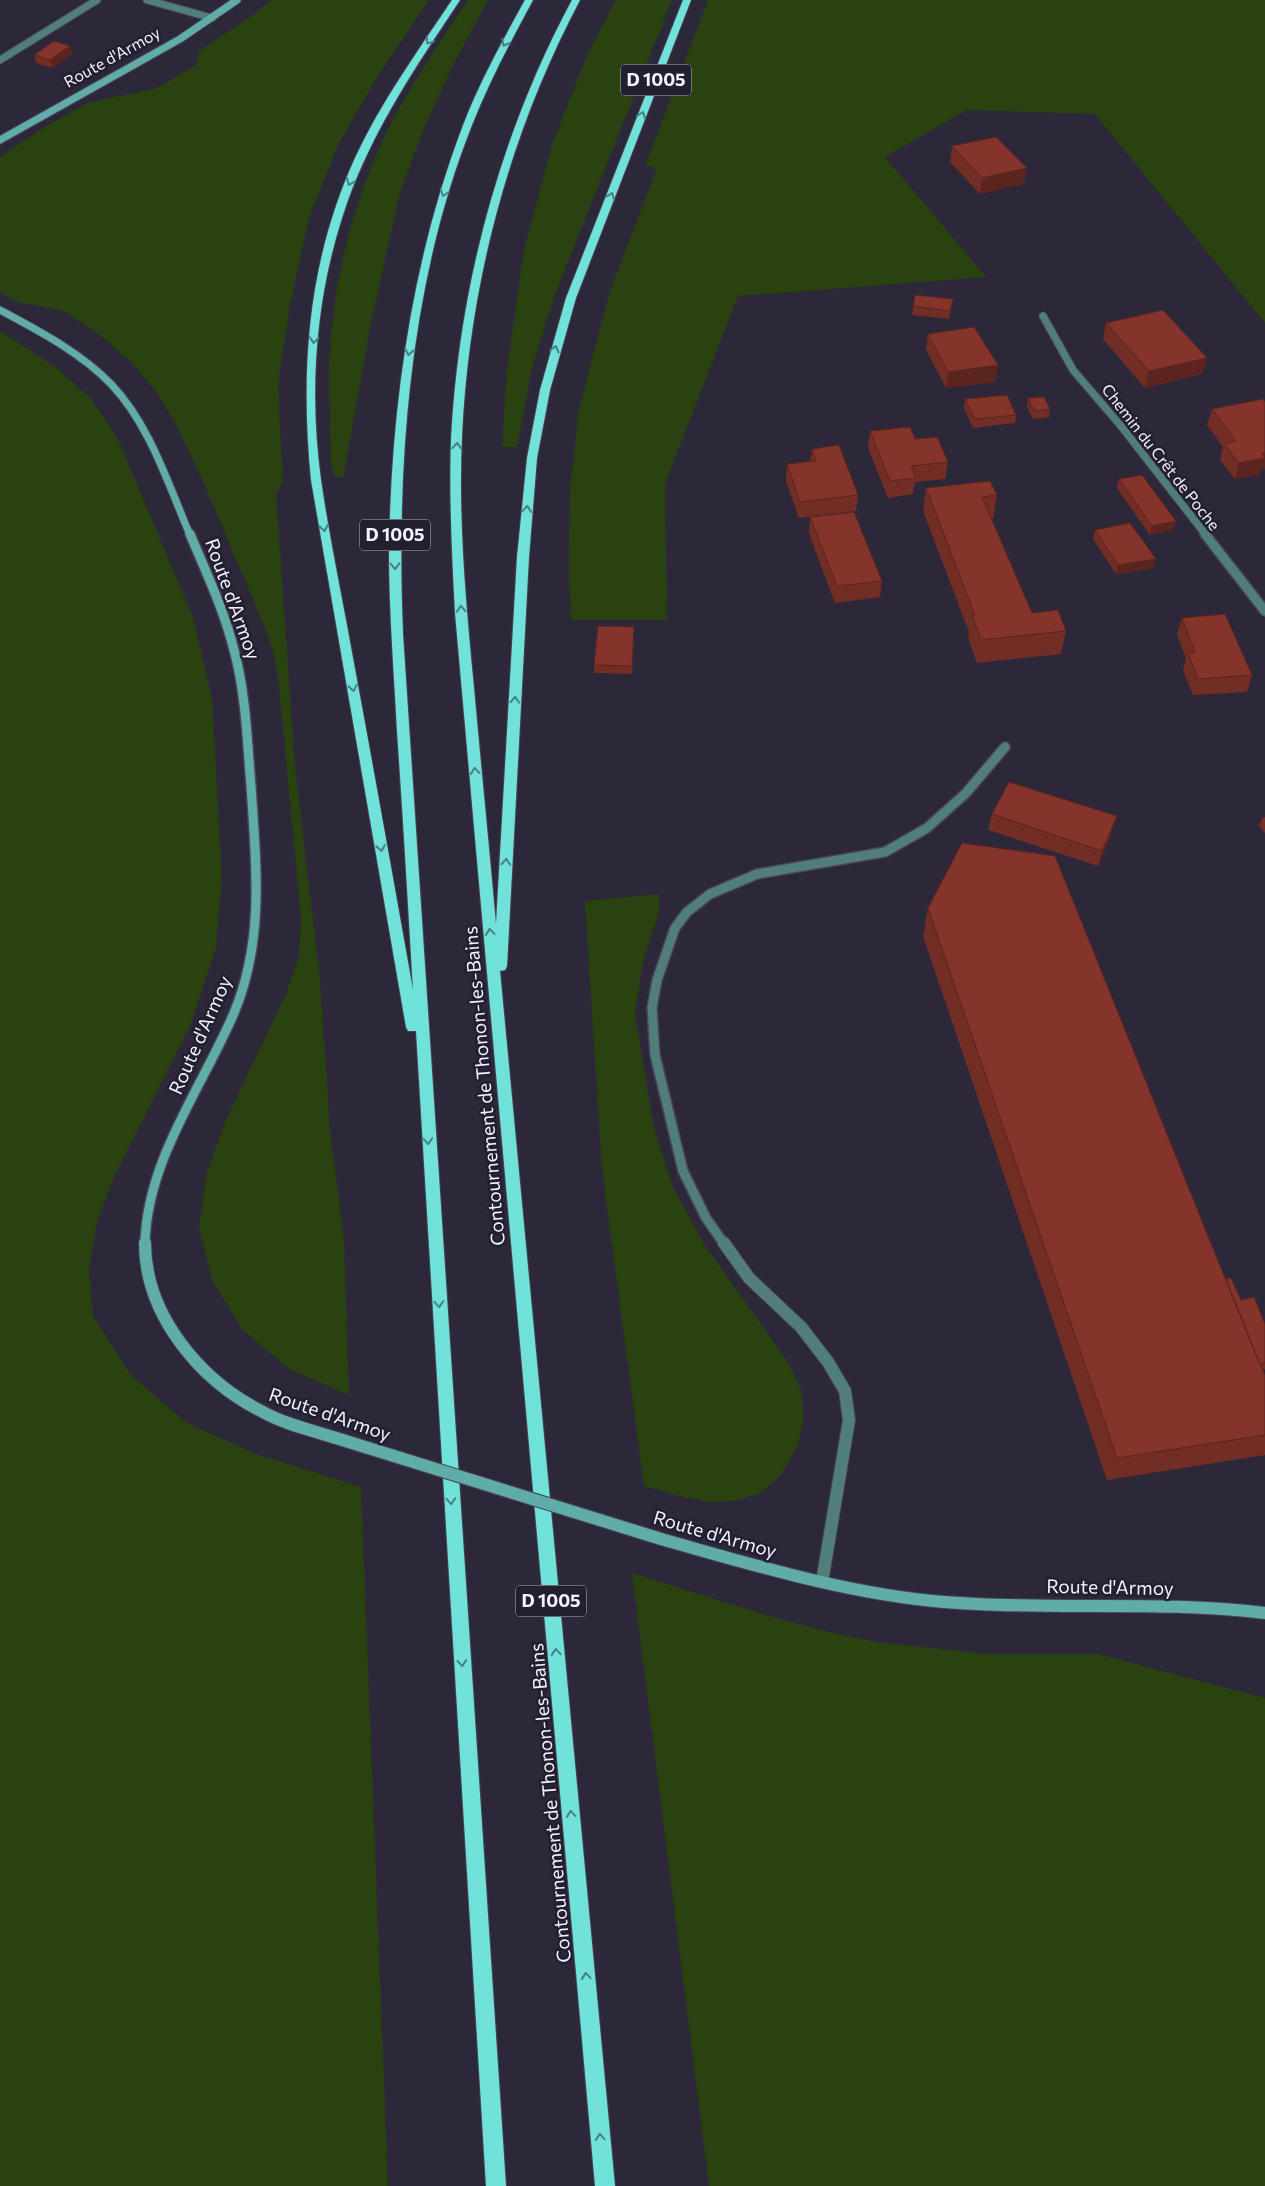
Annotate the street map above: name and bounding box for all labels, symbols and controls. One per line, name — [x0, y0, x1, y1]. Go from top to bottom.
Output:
street label: Route d'Armoy — [60, 22, 163, 91]
one-way arrow — [426, 35, 435, 44]
one-way arrow — [501, 38, 511, 47]
road number: D 1005 — [621, 64, 691, 96]
one-way arrow — [636, 112, 646, 120]
one-way arrow — [345, 177, 356, 186]
one-way arrow — [440, 188, 450, 197]
one-way arrow — [604, 192, 615, 201]
one-way arrow — [309, 336, 320, 344]
one-way arrow — [550, 345, 560, 353]
one-way arrow — [405, 347, 415, 356]
street label: Chemin du Crêt de Poche — [1098, 380, 1225, 534]
one-way arrow — [451, 442, 462, 450]
one-way arrow — [521, 504, 532, 512]
road number: D 1005 — [360, 520, 430, 550]
one-way arrow — [319, 524, 329, 532]
street label: Route d'Armoy — [201, 535, 266, 663]
one-way arrow — [390, 562, 400, 570]
one-way arrow — [456, 604, 467, 612]
one-way arrow — [347, 684, 357, 692]
one-way arrow — [510, 696, 520, 704]
one-way arrow — [470, 766, 481, 774]
one-way arrow — [376, 844, 386, 852]
one-way arrow — [501, 858, 511, 866]
street label: Contournement de Thonon-les-Bains — [458, 925, 509, 1247]
one-way arrow — [485, 928, 496, 936]
street label: Route d'Armoy — [163, 972, 236, 1098]
one-way arrow — [423, 1138, 434, 1146]
one-way arrow — [433, 1300, 444, 1308]
street label: Route d'Armoy — [266, 1382, 394, 1445]
one-way arrow — [446, 1497, 457, 1505]
street label: Route d'Armoy — [651, 1505, 780, 1562]
street label: Route d'Armoy — [1046, 1574, 1174, 1599]
road number: D 1005 — [516, 1585, 586, 1616]
street label: Contournement de Thonon-les-Bains — [524, 1642, 575, 1964]
one-way arrow — [551, 1648, 562, 1656]
one-way arrow — [456, 1659, 467, 1667]
one-way arrow — [565, 1810, 576, 1818]
one-way arrow — [580, 1971, 591, 1979]
one-way arrow — [595, 2133, 606, 2141]

